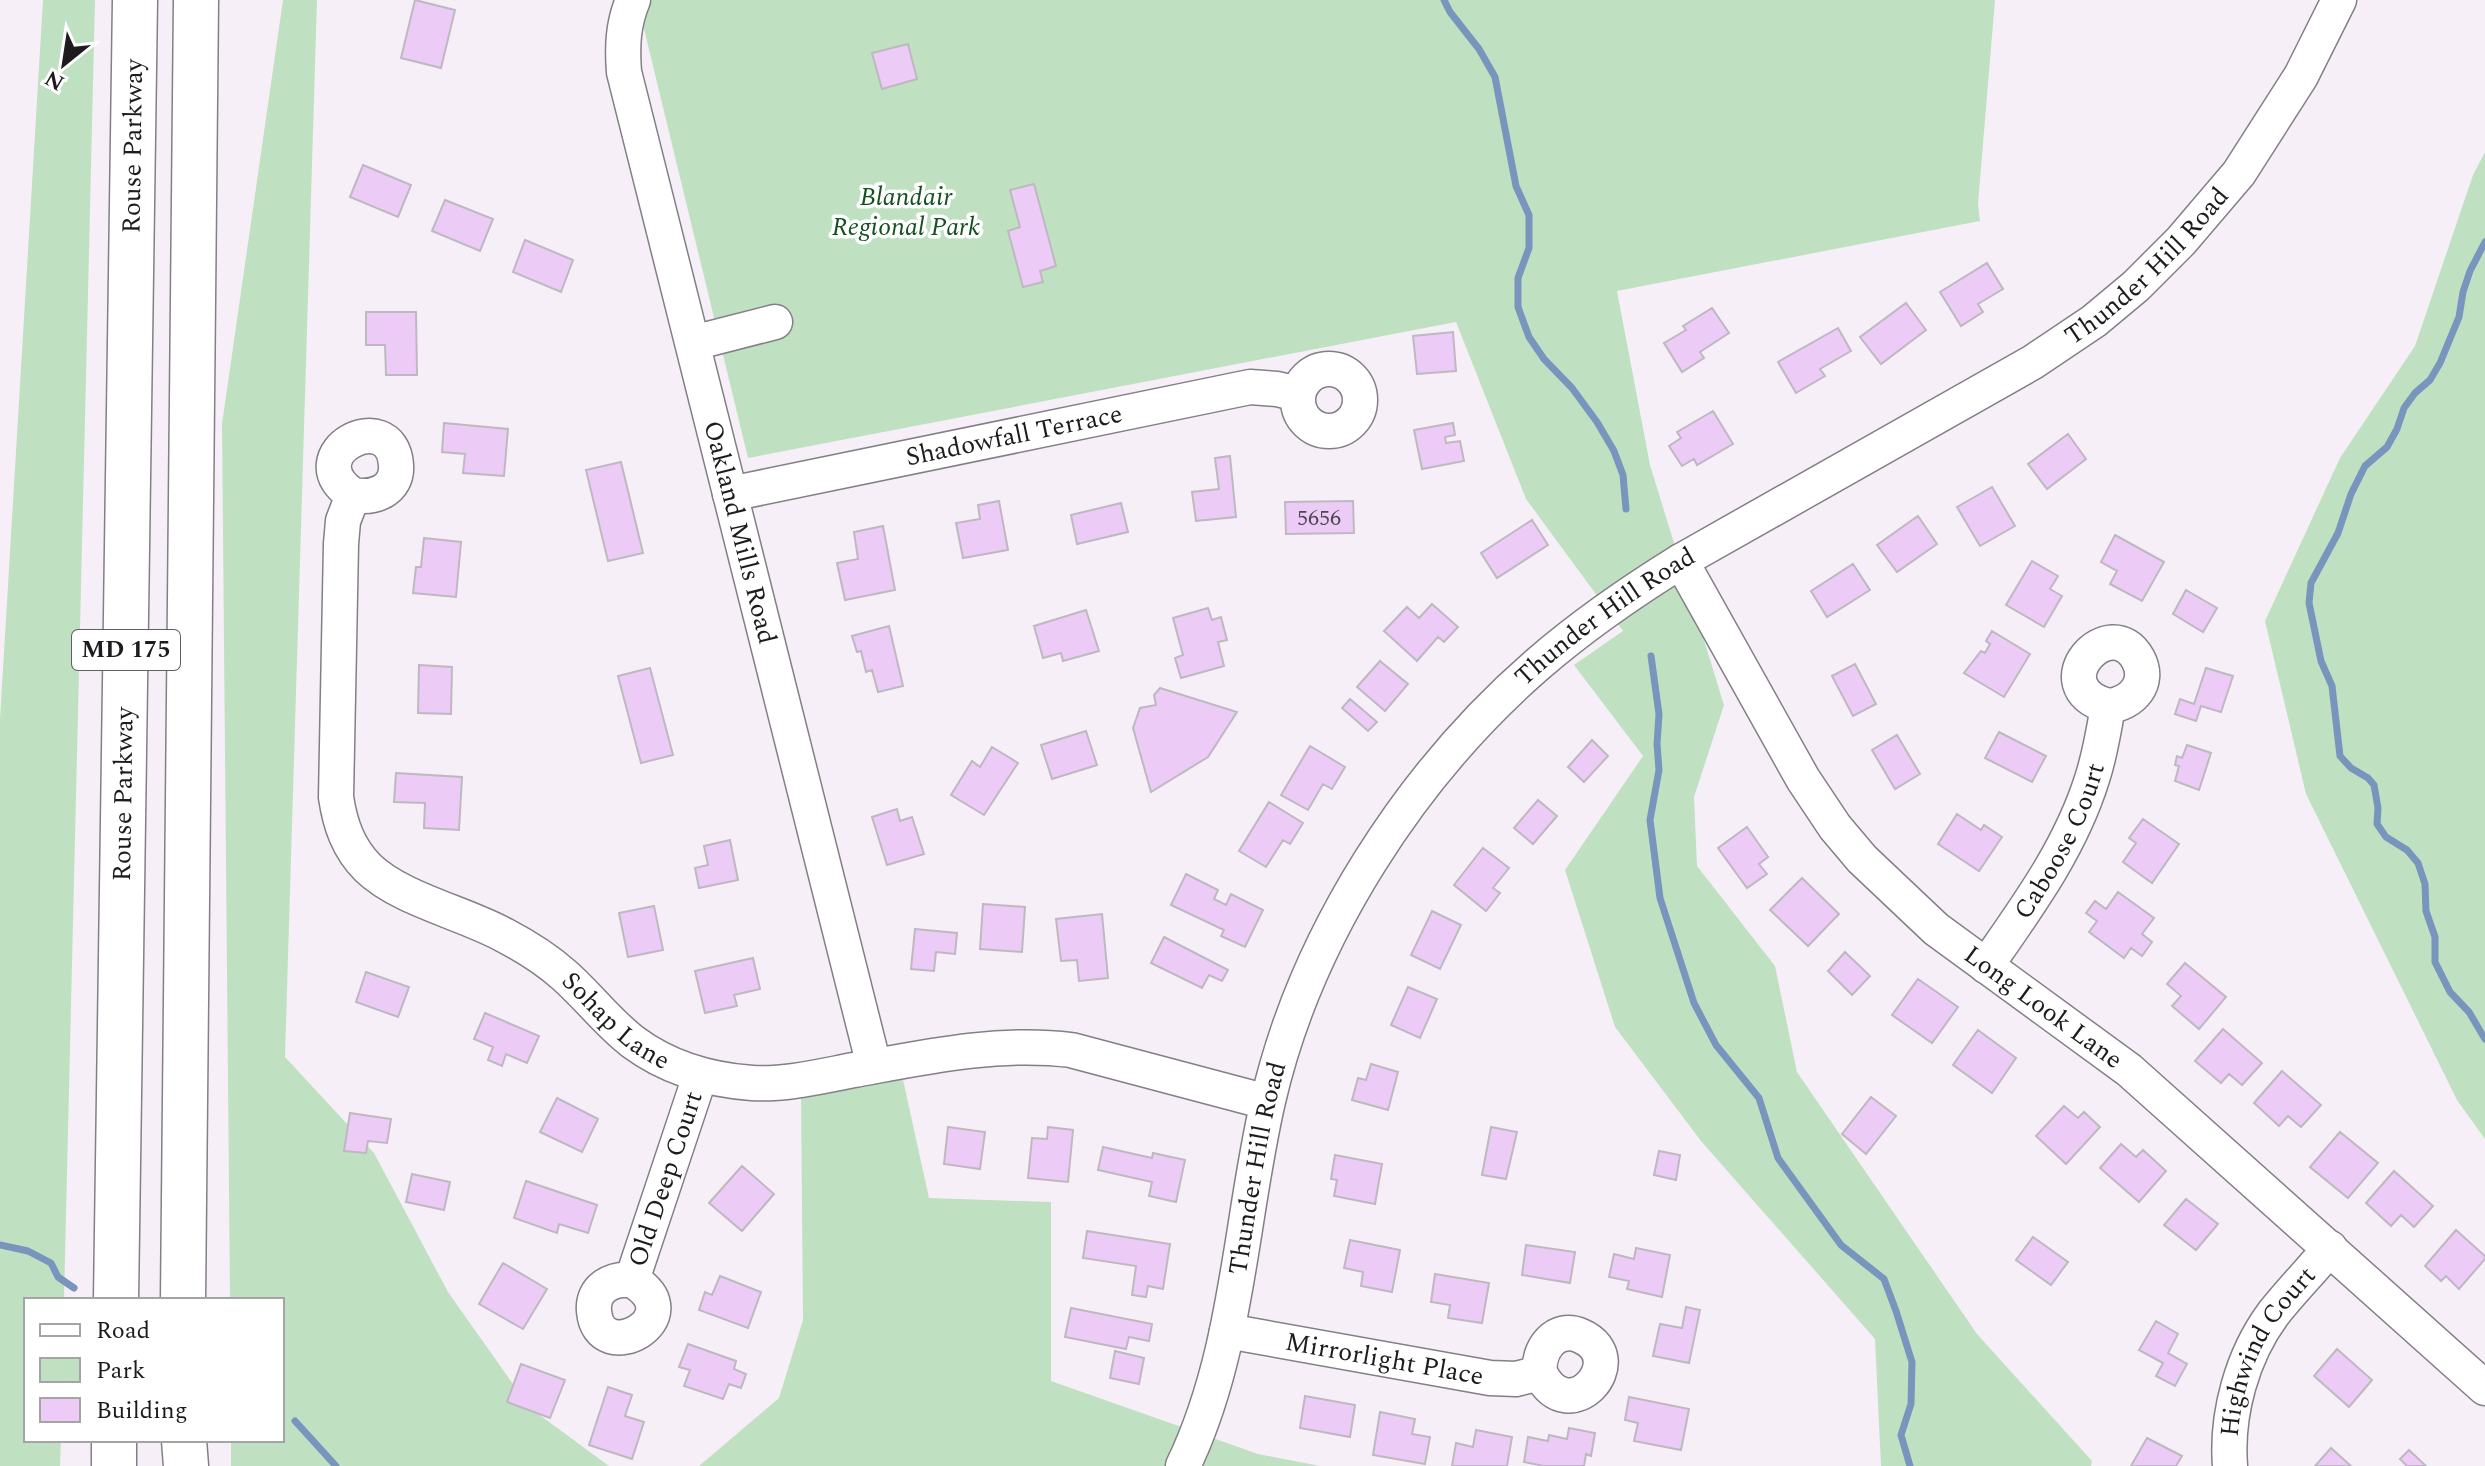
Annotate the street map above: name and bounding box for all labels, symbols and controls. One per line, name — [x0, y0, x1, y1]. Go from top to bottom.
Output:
north arrow — [24, 24, 104, 104]
street label: Rouse Parkway — [112, 57, 154, 234]
text: N — [39, 61, 71, 99]
park label: Blandair Regional Park — [832, 177, 980, 247]
street label: Thunder Hill Road — [2056, 178, 2239, 355]
street label: Shadowfall Terrace — [902, 394, 1126, 477]
street label: Oakland Mills Road — [692, 416, 787, 648]
house number: 5656 — [1297, 502, 1341, 535]
street label: Thunder Hill Road — [1505, 537, 1703, 696]
road number: MD 175 — [72, 630, 180, 670]
street label: Rouse Parkway — [102, 705, 145, 882]
street label: Caboose Court — [2004, 758, 2116, 928]
street label: Long Look Lane — [1955, 935, 2131, 1079]
street label: Sohap Lane — [552, 962, 677, 1081]
street label: Thunder Hill Road — [1218, 1057, 1297, 1278]
street label: Old Deep Court — [618, 1086, 714, 1272]
street label: Highwind Court — [2210, 1257, 2325, 1439]
legend — [24, 1298, 284, 1442]
text: Road — [96, 1313, 150, 1349]
street label: Mirrorlight Place — [1282, 1322, 1487, 1396]
text: Park — [96, 1353, 146, 1389]
text: Building — [96, 1393, 188, 1429]

